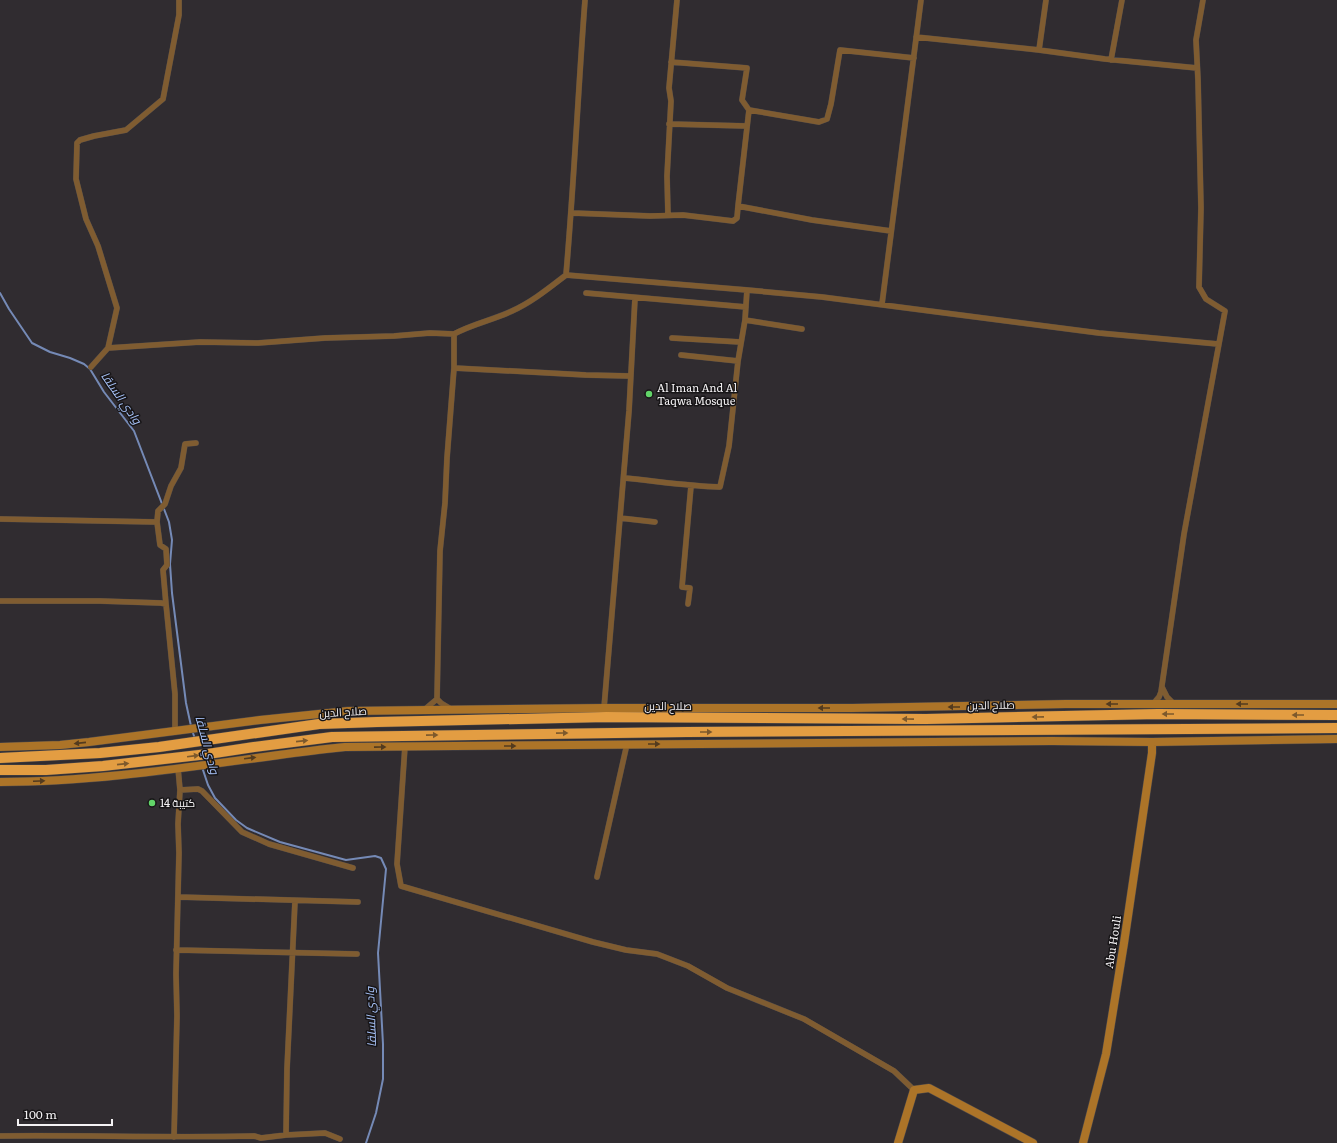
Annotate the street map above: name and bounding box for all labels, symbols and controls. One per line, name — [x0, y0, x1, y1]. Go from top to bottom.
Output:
water label: وادي السلقا — [96, 368, 147, 430]
place label: Al Iman And Al Taqwa Mosque — [657, 379, 738, 408]
marker: Al Iman And Al Taqwa Mosque — [644, 389, 654, 399]
street label: صلاح الدين — [967, 696, 1015, 713]
street label: صلاح الدين — [644, 697, 692, 714]
one-way arrow — [1105, 701, 1118, 707]
one-way arrow — [1235, 701, 1248, 707]
street label: صلاح الدين — [319, 702, 367, 721]
one-way arrow — [947, 704, 960, 710]
one-way arrow — [817, 705, 830, 711]
one-way arrow — [1161, 711, 1174, 717]
one-way arrow — [1291, 712, 1304, 718]
water label: وادي السلقا — [190, 713, 225, 778]
one-way arrow — [1032, 713, 1044, 720]
one-way arrow — [901, 716, 914, 722]
one-way arrow — [700, 729, 713, 735]
one-way arrow — [556, 730, 568, 737]
one-way arrow — [426, 732, 439, 738]
one-way arrow — [296, 737, 308, 744]
one-way arrow — [74, 740, 86, 747]
one-way arrow — [648, 741, 661, 747]
one-way arrow — [504, 743, 517, 749]
one-way arrow — [374, 744, 387, 750]
one-way arrow — [187, 753, 199, 759]
one-way arrow — [244, 755, 256, 761]
one-way arrow — [117, 760, 129, 767]
one-way arrow — [33, 778, 46, 784]
place label: كتيبة 14 — [160, 794, 195, 810]
marker: كتيبة 14 — [147, 798, 157, 808]
street label: Abu Houli — [1100, 914, 1124, 970]
water label: وادي السلقا — [360, 985, 382, 1048]
scale bar — [18, 1101, 112, 1127]
text: 100 m — [24, 1105, 57, 1123]

